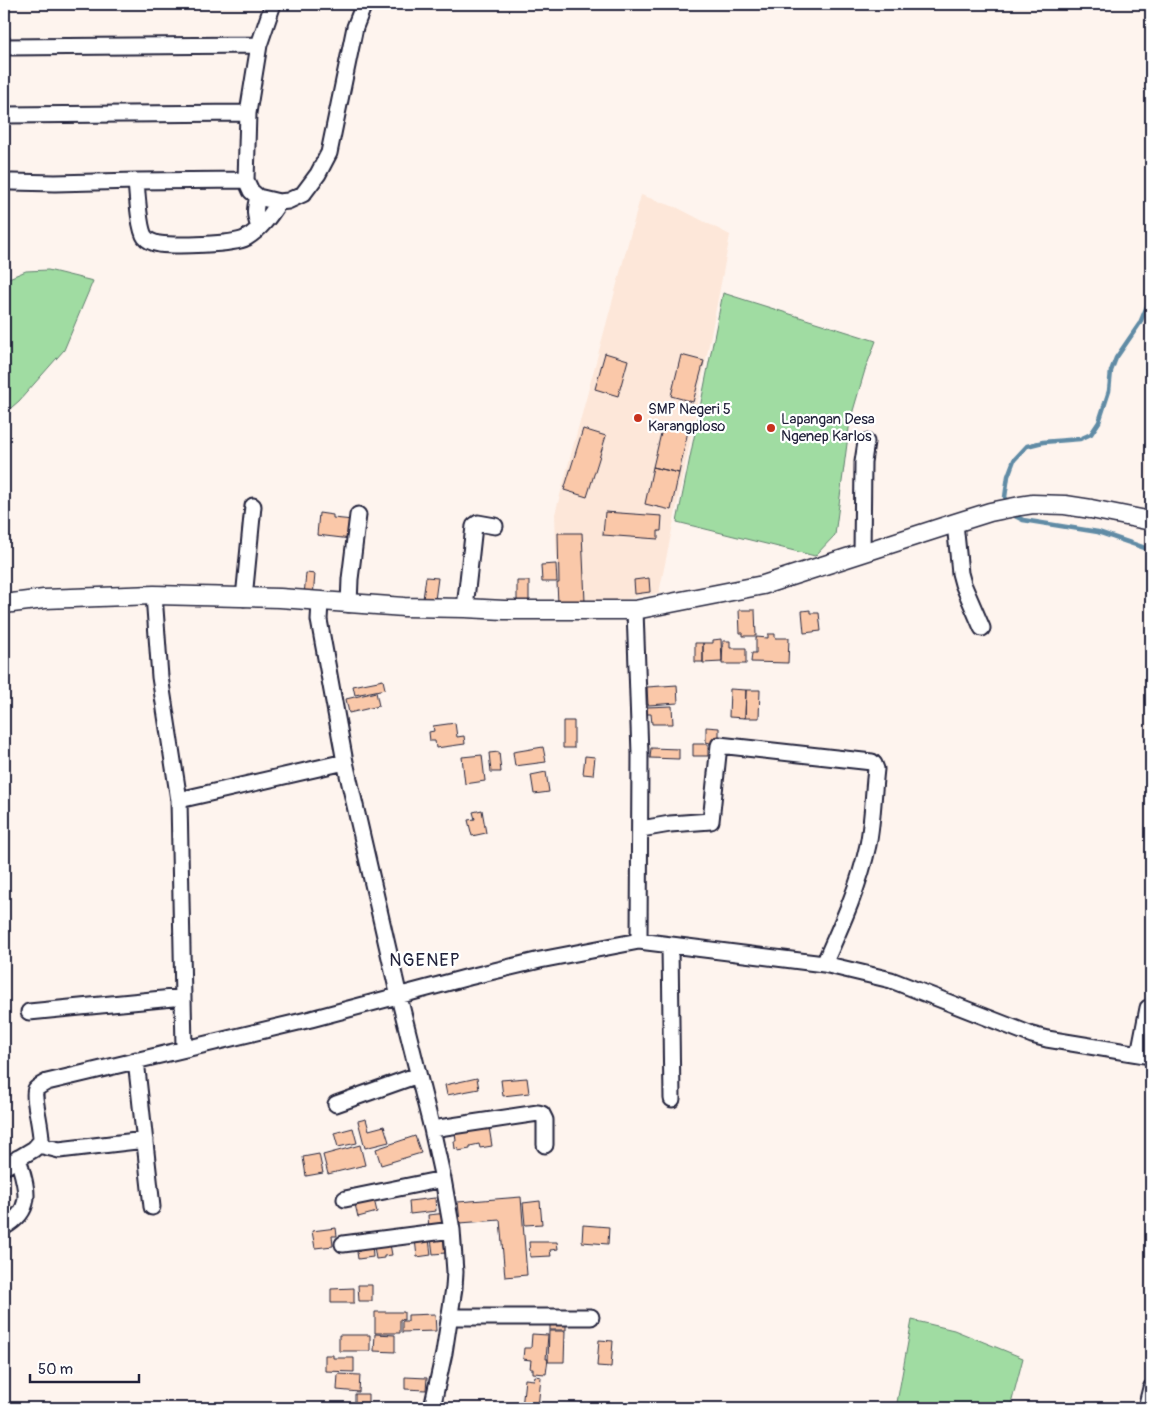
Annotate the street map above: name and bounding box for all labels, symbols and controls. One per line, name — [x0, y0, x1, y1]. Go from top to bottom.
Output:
place label: SMP Negeri 5 Karangploso — [648, 400, 731, 436]
place label: Lapangan Desa Ngenep Karlos — [781, 410, 875, 446]
marker: SMP Negeri 5 Karangploso — [632, 412, 644, 424]
marker: Lapangan Desa Ngenep Karlos — [765, 422, 777, 434]
district label: NGENEP — [389, 949, 461, 972]
scale bar — [30, 1352, 139, 1384]
text: 50 m — [38, 1360, 73, 1379]

